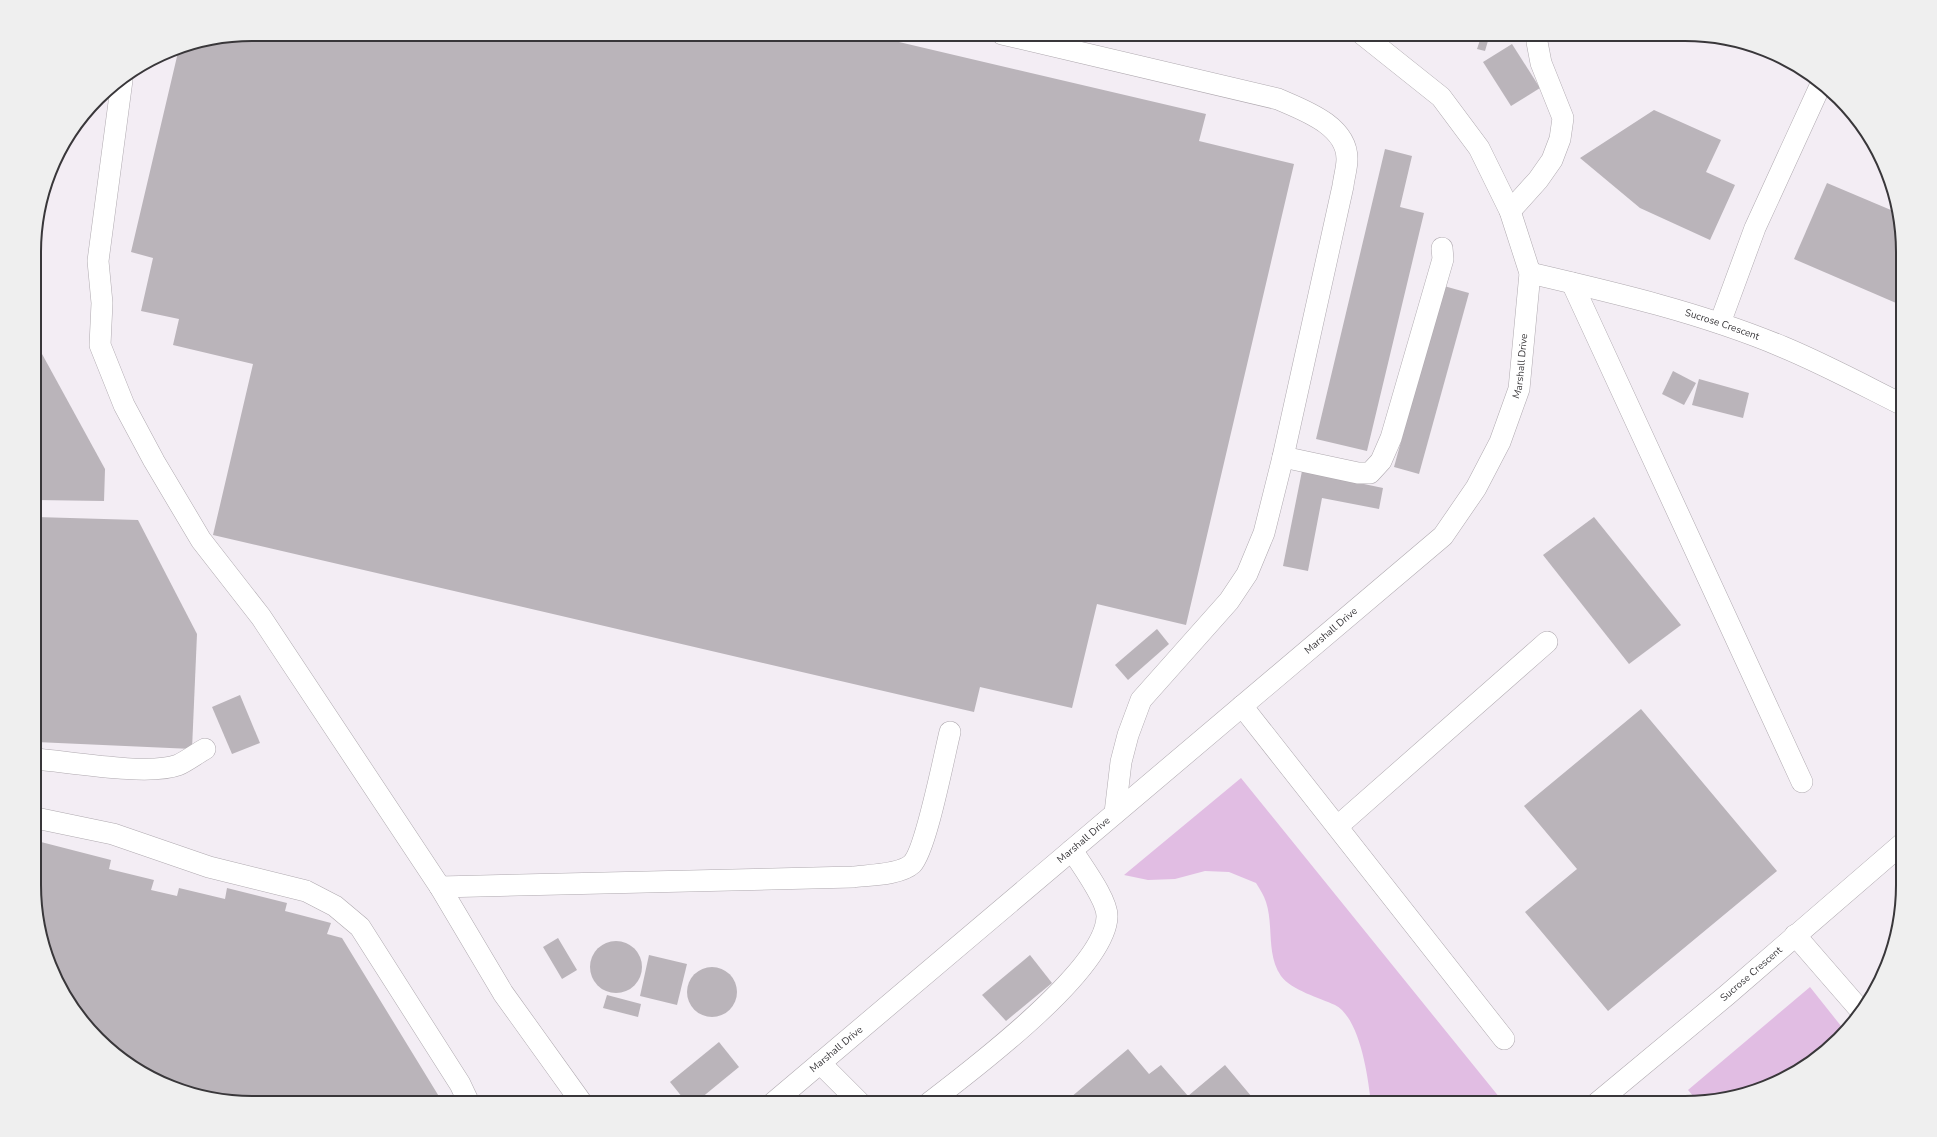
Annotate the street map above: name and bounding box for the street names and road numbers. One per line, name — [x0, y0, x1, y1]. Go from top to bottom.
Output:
street label: Sucrose Crescent — [1683, 306, 1762, 344]
street label: Marshall Drive — [1509, 333, 1531, 401]
street label: Marshall Drive — [1301, 604, 1361, 657]
street label: Marshall Drive — [1054, 814, 1113, 867]
street label: Sucrose Crescent — [1717, 943, 1786, 1005]
street label: Marshall Drive — [807, 1023, 866, 1076]

